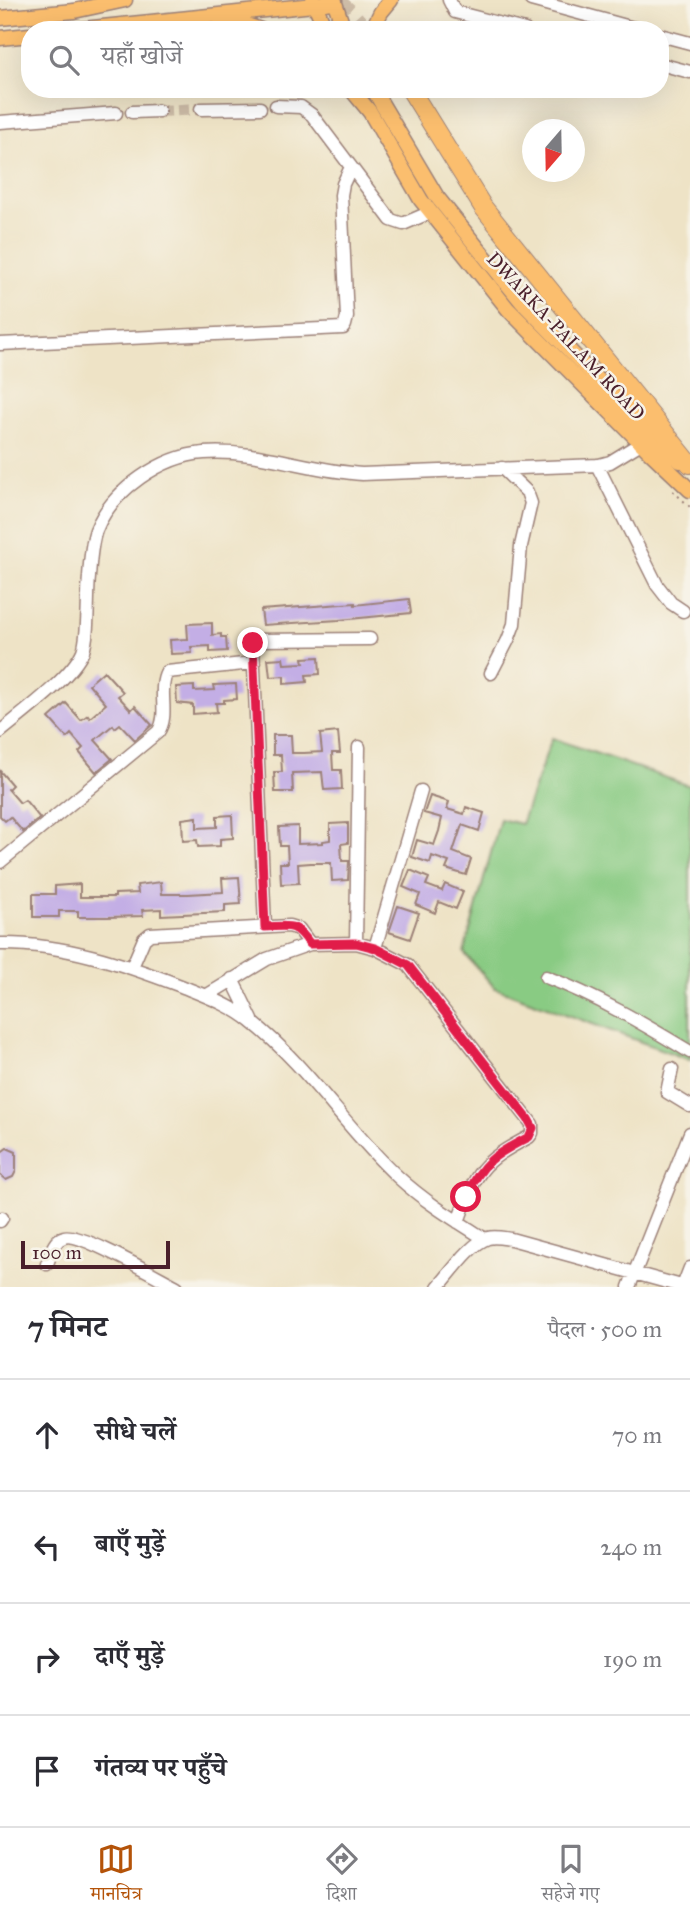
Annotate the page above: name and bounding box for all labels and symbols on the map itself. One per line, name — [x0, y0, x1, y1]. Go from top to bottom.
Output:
north arrow — [522, 119, 585, 182]
street label: DWARKA-PALAM ROAD — [482, 247, 650, 425]
route end — [237, 627, 268, 658]
route start — [450, 1181, 481, 1212]
scale bar — [21, 1238, 170, 1270]

